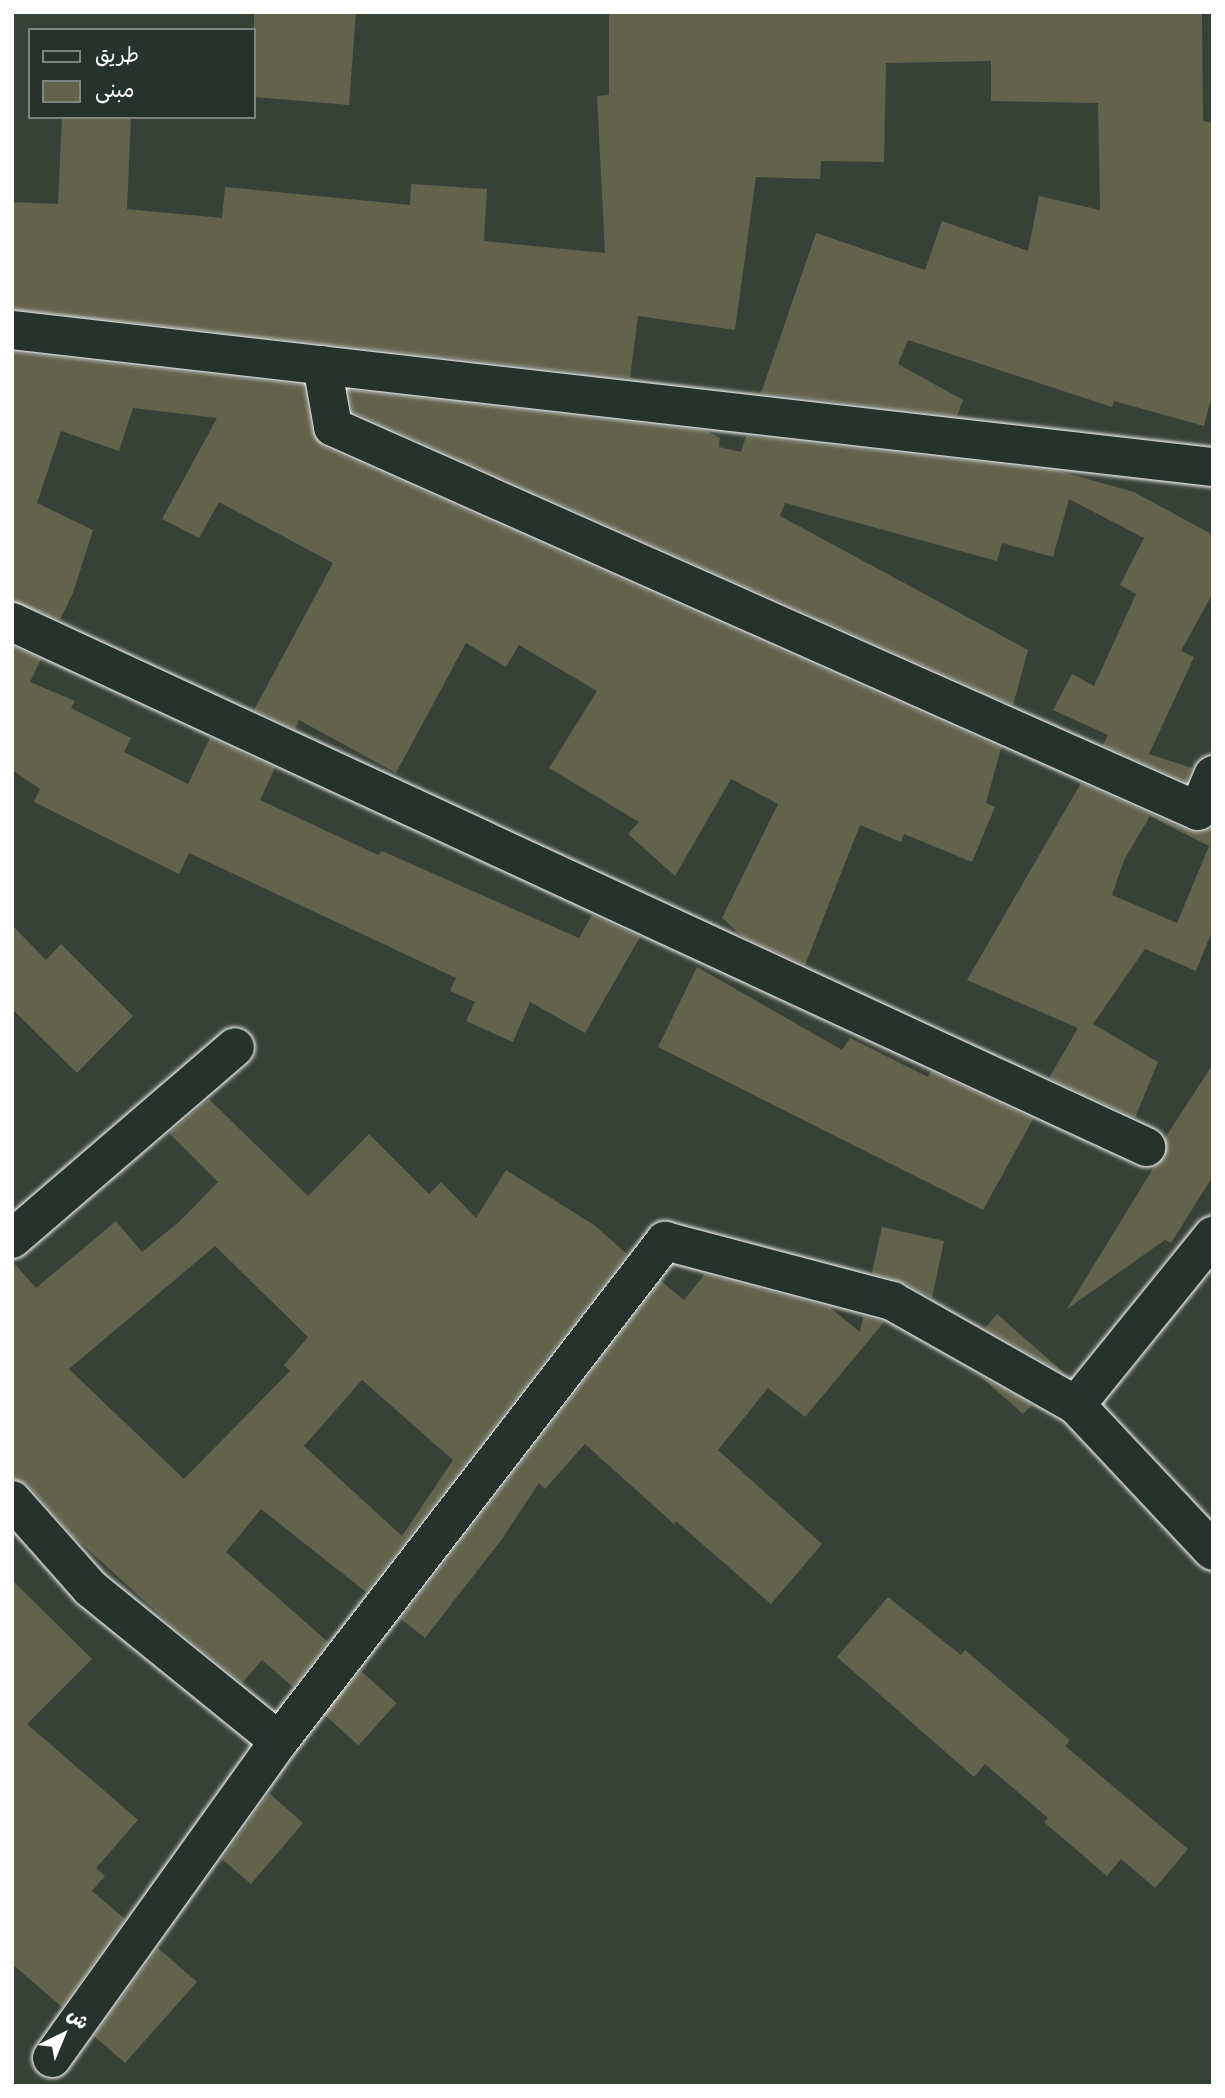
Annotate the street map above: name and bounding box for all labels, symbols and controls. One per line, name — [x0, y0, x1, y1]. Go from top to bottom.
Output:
legend — [28, 28, 256, 119]
text: طريق — [95, 42, 139, 70]
text: مبنى — [95, 77, 134, 105]
north arrow — [28, 2000, 98, 2070]
text: ش — [61, 2003, 94, 2036]

